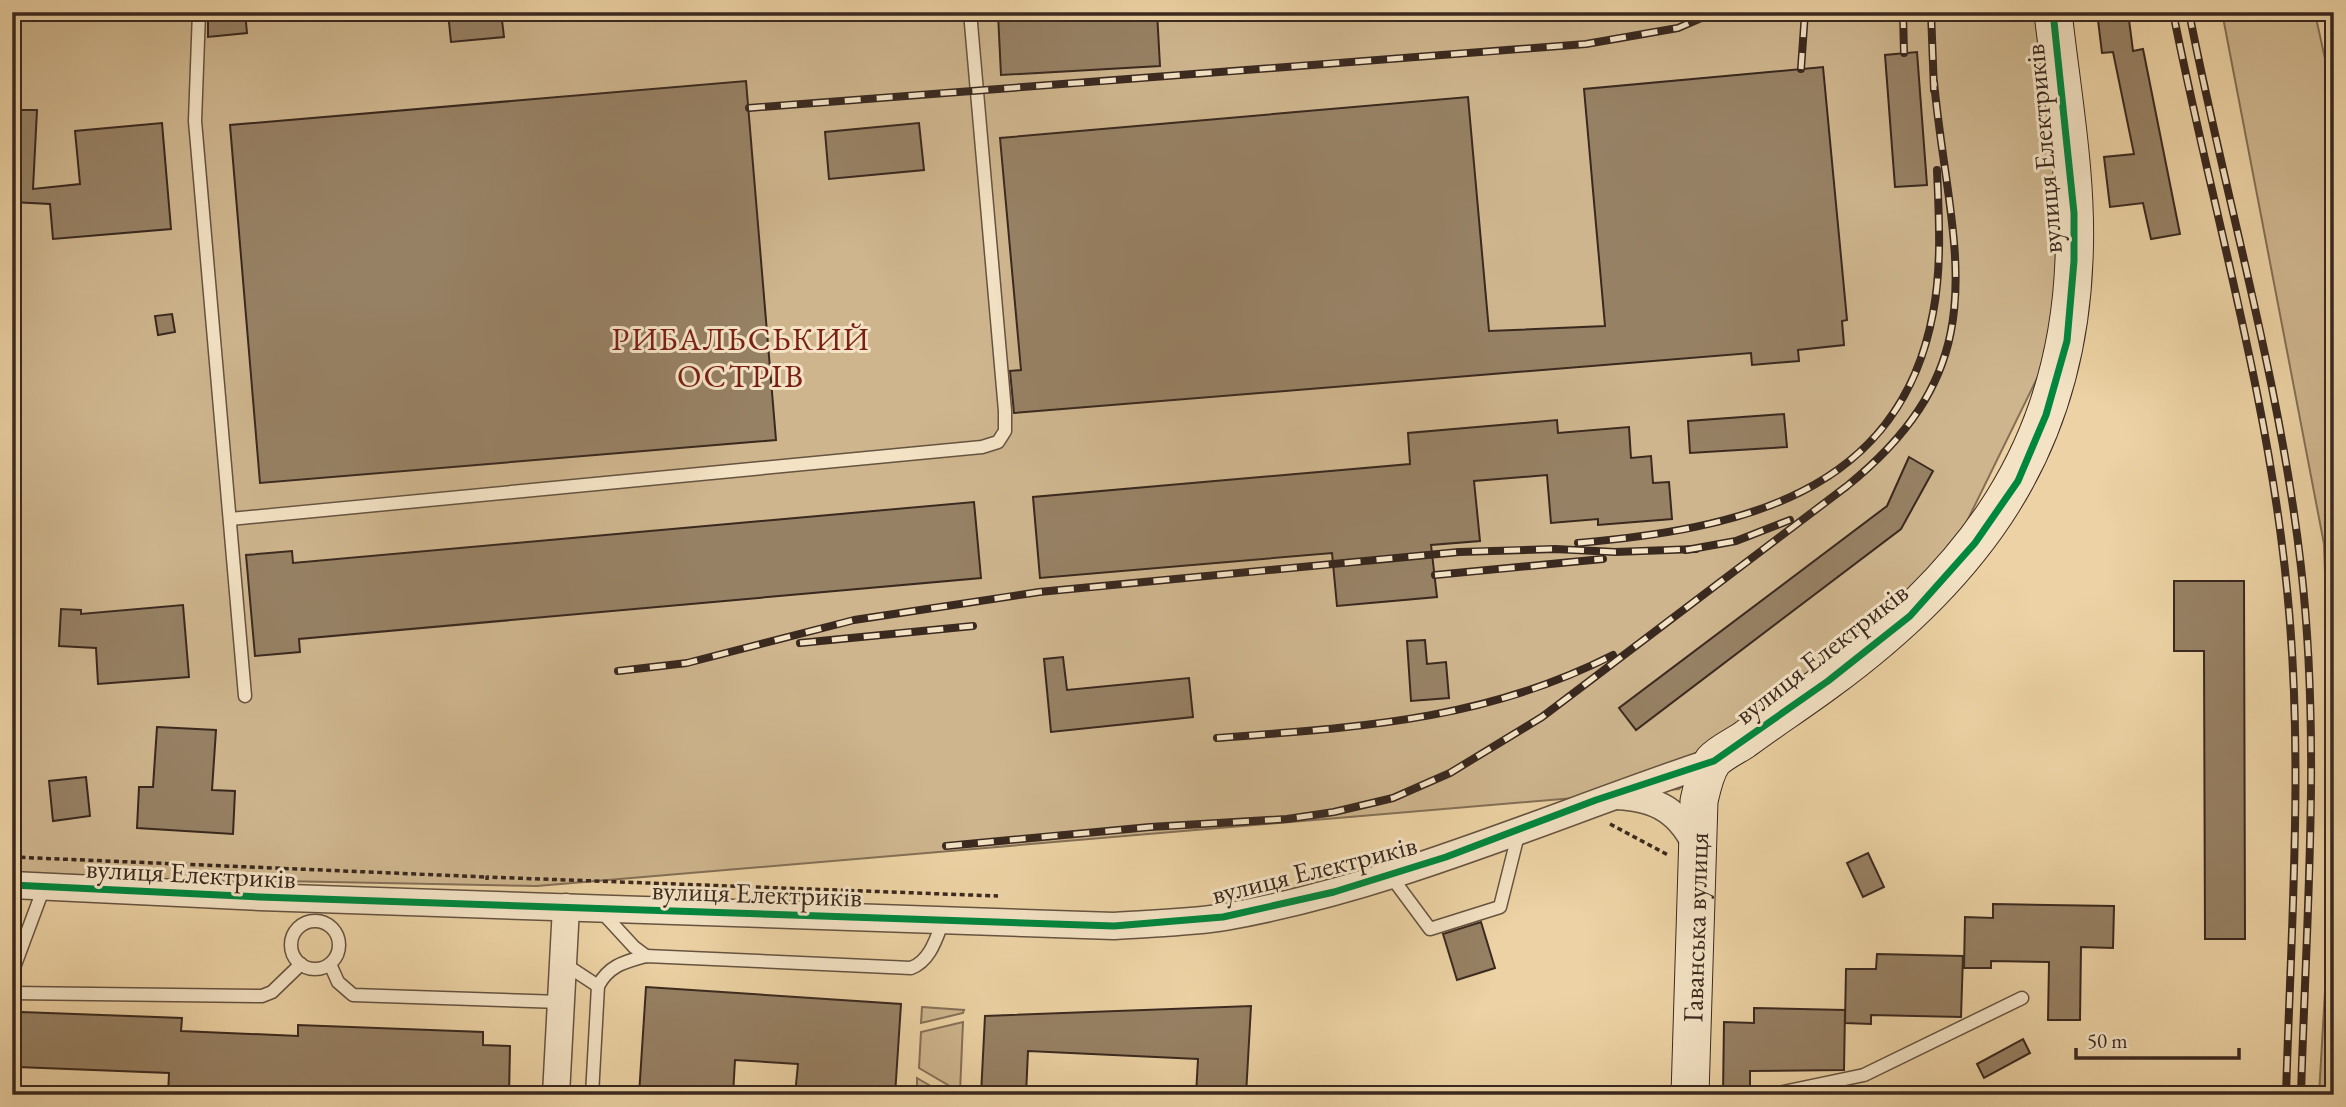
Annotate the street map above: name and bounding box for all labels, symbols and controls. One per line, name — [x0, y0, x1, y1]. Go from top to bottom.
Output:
street label: вулиця Електриків — [2016, 43, 2070, 255]
district label: РИБАЛЬСЬКИЙ ОСТРІВ — [611, 318, 871, 397]
street label: вулиця Електриків — [1727, 574, 1915, 732]
street label: вулиця Електриків — [1208, 826, 1420, 912]
street label: Гаванська вулиця — [1674, 832, 1716, 1023]
street label: вулиця Електриків — [85, 850, 297, 896]
street label: вулиця Електриків — [651, 871, 863, 915]
scale bar — [2076, 1016, 2239, 1060]
text: 50 m — [2087, 1027, 2128, 1054]

